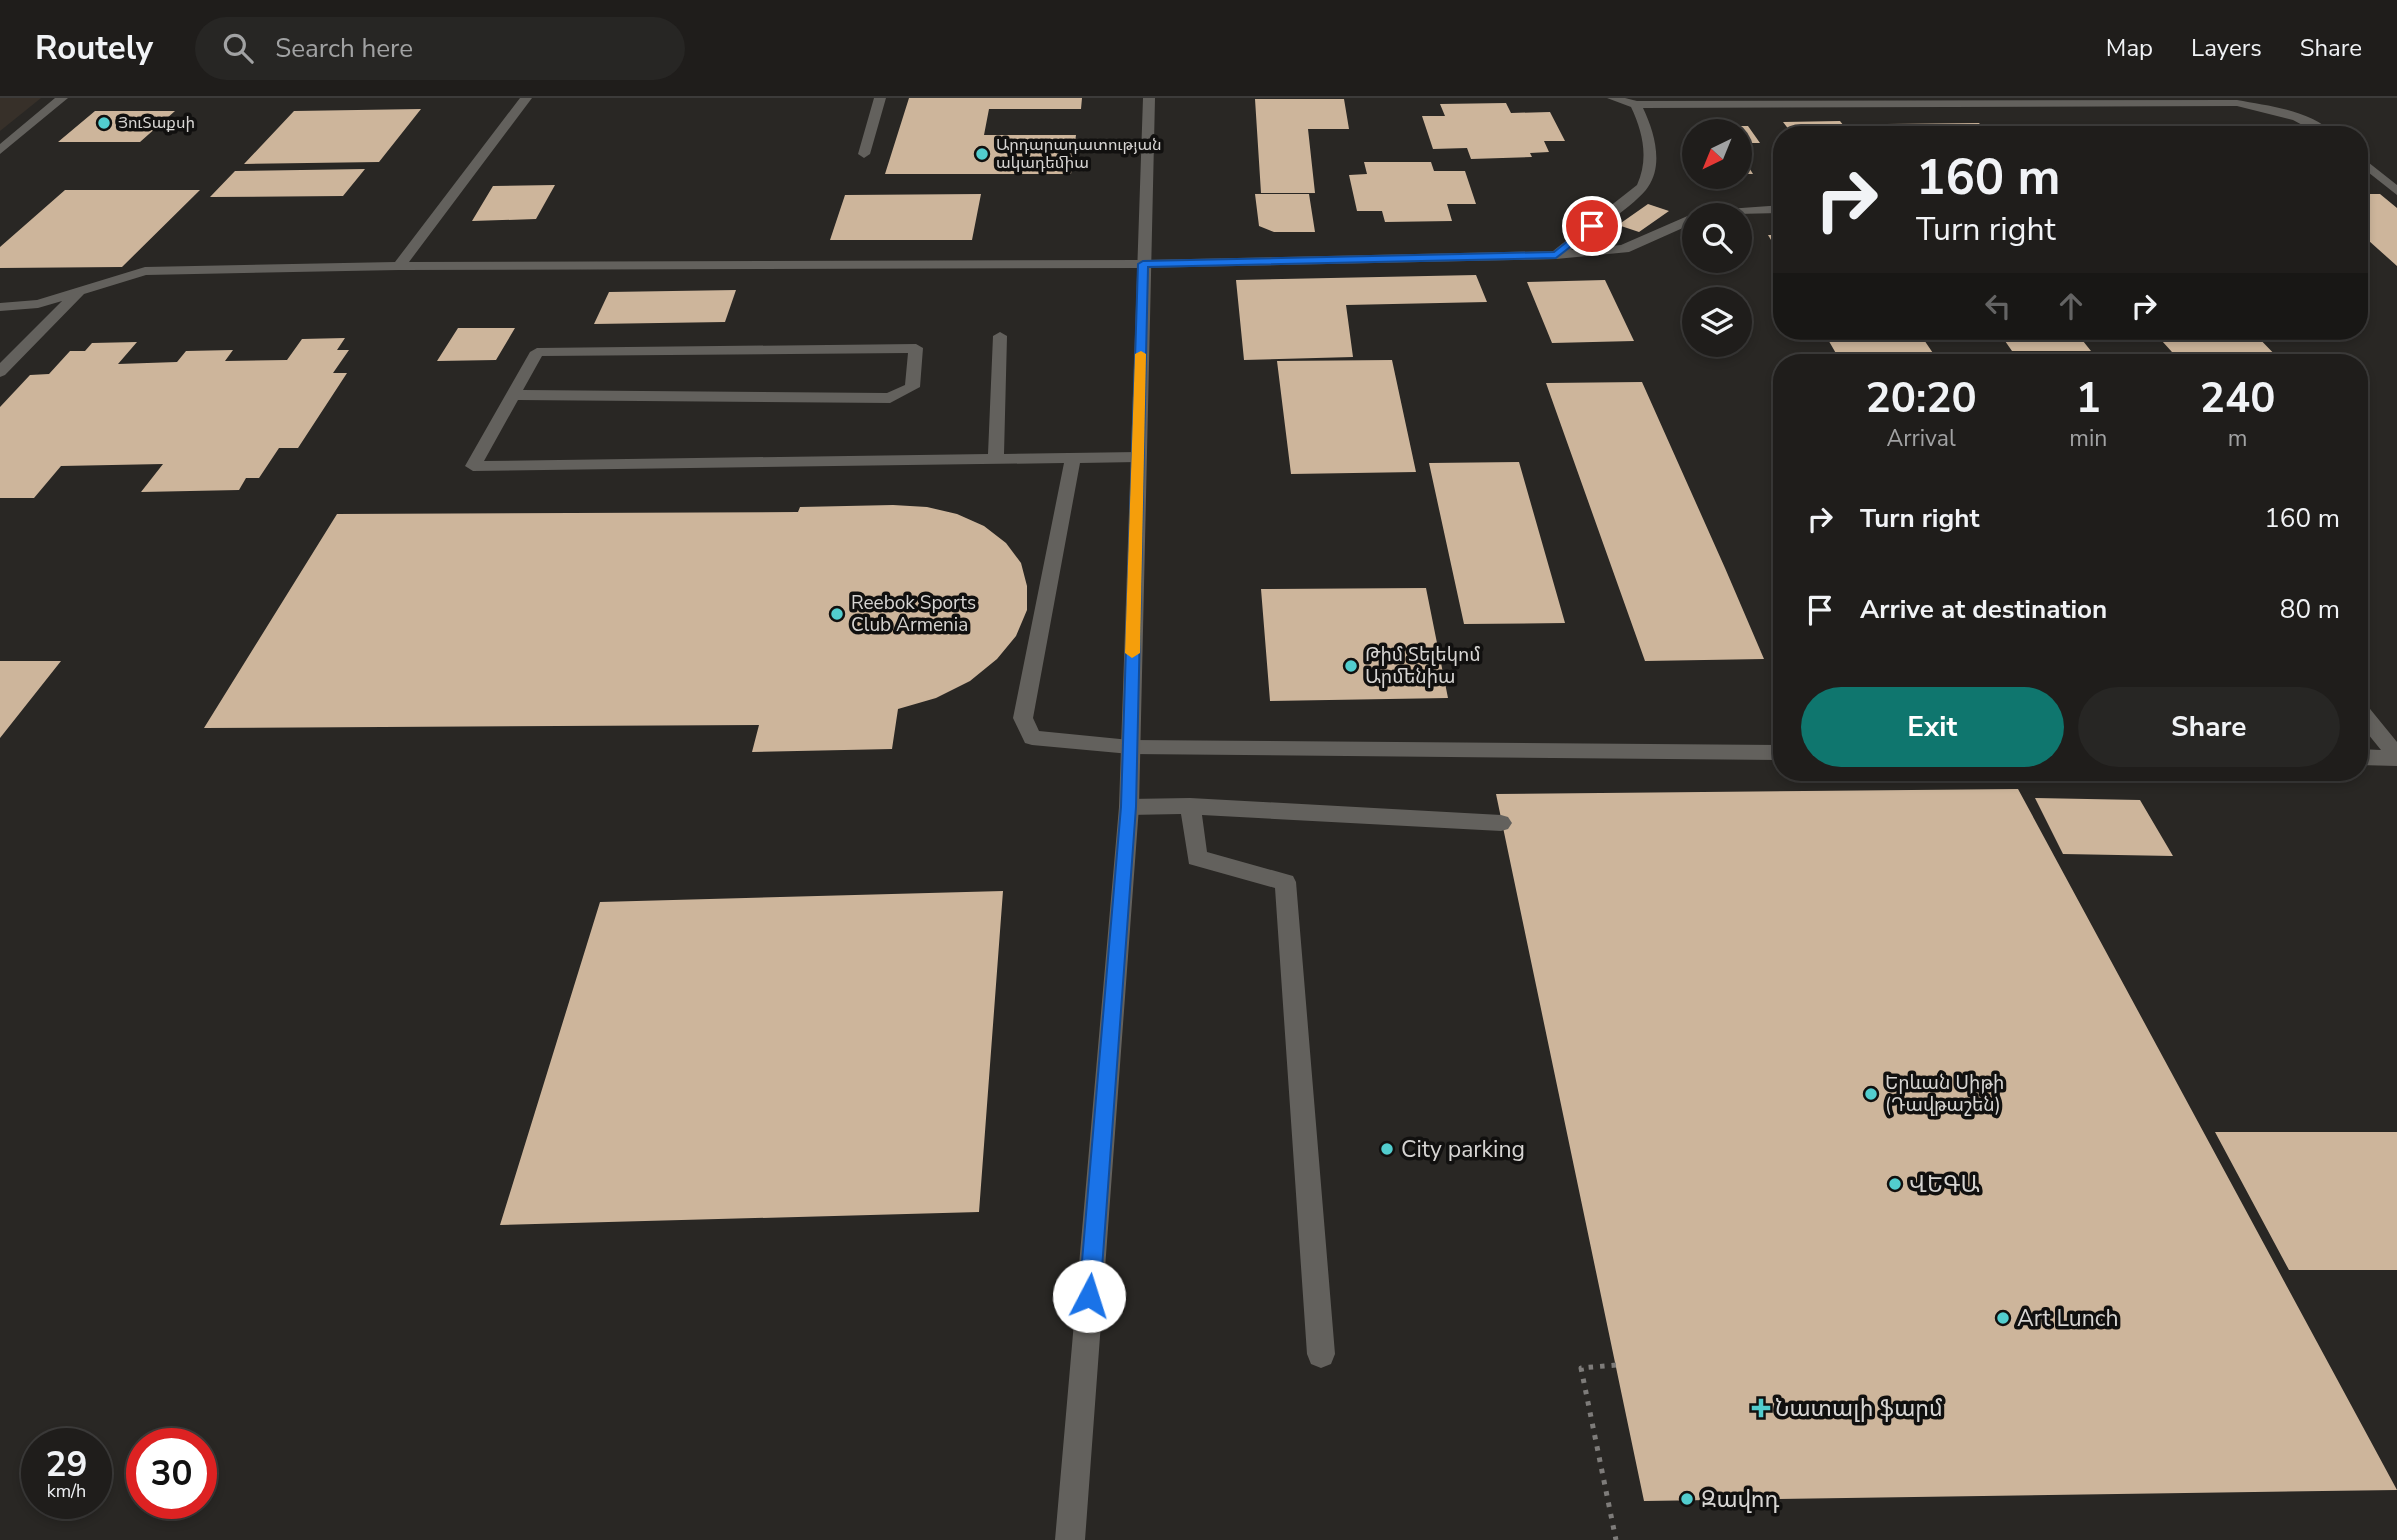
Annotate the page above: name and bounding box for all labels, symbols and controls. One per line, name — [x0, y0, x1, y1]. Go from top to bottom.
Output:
search box — [195, 17, 685, 80]
text: Routely — [35, 26, 153, 71]
icon: search — [219, 29, 257, 67]
text: Search here — [275, 31, 413, 66]
text: Map — [2106, 32, 2153, 64]
text: Layers — [2191, 32, 2262, 64]
text: Share — [2300, 32, 2362, 64]
place label: ՅուՏաքսի — [118, 112, 195, 134]
marker: ՅուՏաքսի — [96, 115, 112, 131]
north arrow — [1682, 119, 1752, 189]
map controls — [1682, 119, 1752, 357]
place label: Արդարադատության ակադեմիա — [996, 134, 1162, 174]
text: 160 m — [1916, 144, 2060, 211]
marker: Արդարադատության ակադեմիա — [974, 146, 990, 162]
icon: right — [1801, 154, 1892, 245]
pin — [1562, 196, 1622, 256]
button: search — [1682, 203, 1752, 273]
icon: arrive — [1573, 207, 1611, 245]
text: Turn right — [1916, 208, 2056, 251]
button: layers — [1682, 287, 1752, 357]
icon: left — [1979, 287, 2017, 325]
icon: ahead — [2052, 287, 2090, 325]
icon: right — [2125, 287, 2163, 325]
text: 20:20 — [1866, 370, 1977, 427]
text: 1 — [2076, 370, 2101, 427]
text: 240 — [2200, 370, 2275, 427]
text: Arrival — [1887, 423, 1956, 454]
text: min — [2069, 423, 2107, 454]
text: m — [2228, 423, 2248, 454]
icon: right — [1801, 500, 1839, 538]
text: Turn right — [1860, 501, 1979, 536]
text: 160 m — [2264, 501, 2340, 536]
place label: Reebok Sports Club Armenia — [851, 590, 976, 638]
icon: arrive — [1801, 591, 1839, 629]
text: Arrive at destination — [1860, 592, 2107, 627]
text: 80 m — [2280, 592, 2340, 627]
marker: Reebok Sports Club Armenia — [829, 606, 845, 622]
place label: Թիմ Տելեկոմ Արմենիա — [1365, 642, 1481, 690]
marker: Թիմ Տելեկոմ Արմենիա — [1343, 658, 1359, 674]
button: Exit — [1801, 687, 2064, 767]
button: Share — [2078, 687, 2340, 767]
place label: Երևան Սիթի (Դավթաշեն) — [1885, 1070, 2004, 1118]
marker: Երևան Սիթի (Դավթաշեն) — [1863, 1086, 1879, 1102]
place label: City parking — [1401, 1134, 1525, 1165]
marker: City parking — [1379, 1141, 1395, 1157]
place label: ՎԵԳԱ — [1909, 1169, 1980, 1200]
marker: ՎԵԳԱ — [1887, 1176, 1903, 1192]
position arrow — [1052, 1259, 1126, 1333]
place label: Art Lunch — [2017, 1303, 2119, 1334]
marker: Art Lunch — [1995, 1310, 2011, 1326]
place label: Նատալի ֆարմ — [1775, 1393, 1943, 1424]
marker: Նատալի ֆարմ — [1753, 1400, 1769, 1416]
speed limit sign: 30 — [126, 1428, 217, 1519]
text: 29 — [45, 1441, 88, 1488]
text: km/h — [47, 1479, 86, 1503]
place label: Զավոդ — [1701, 1484, 1779, 1515]
marker: Զավոդ — [1679, 1491, 1695, 1507]

